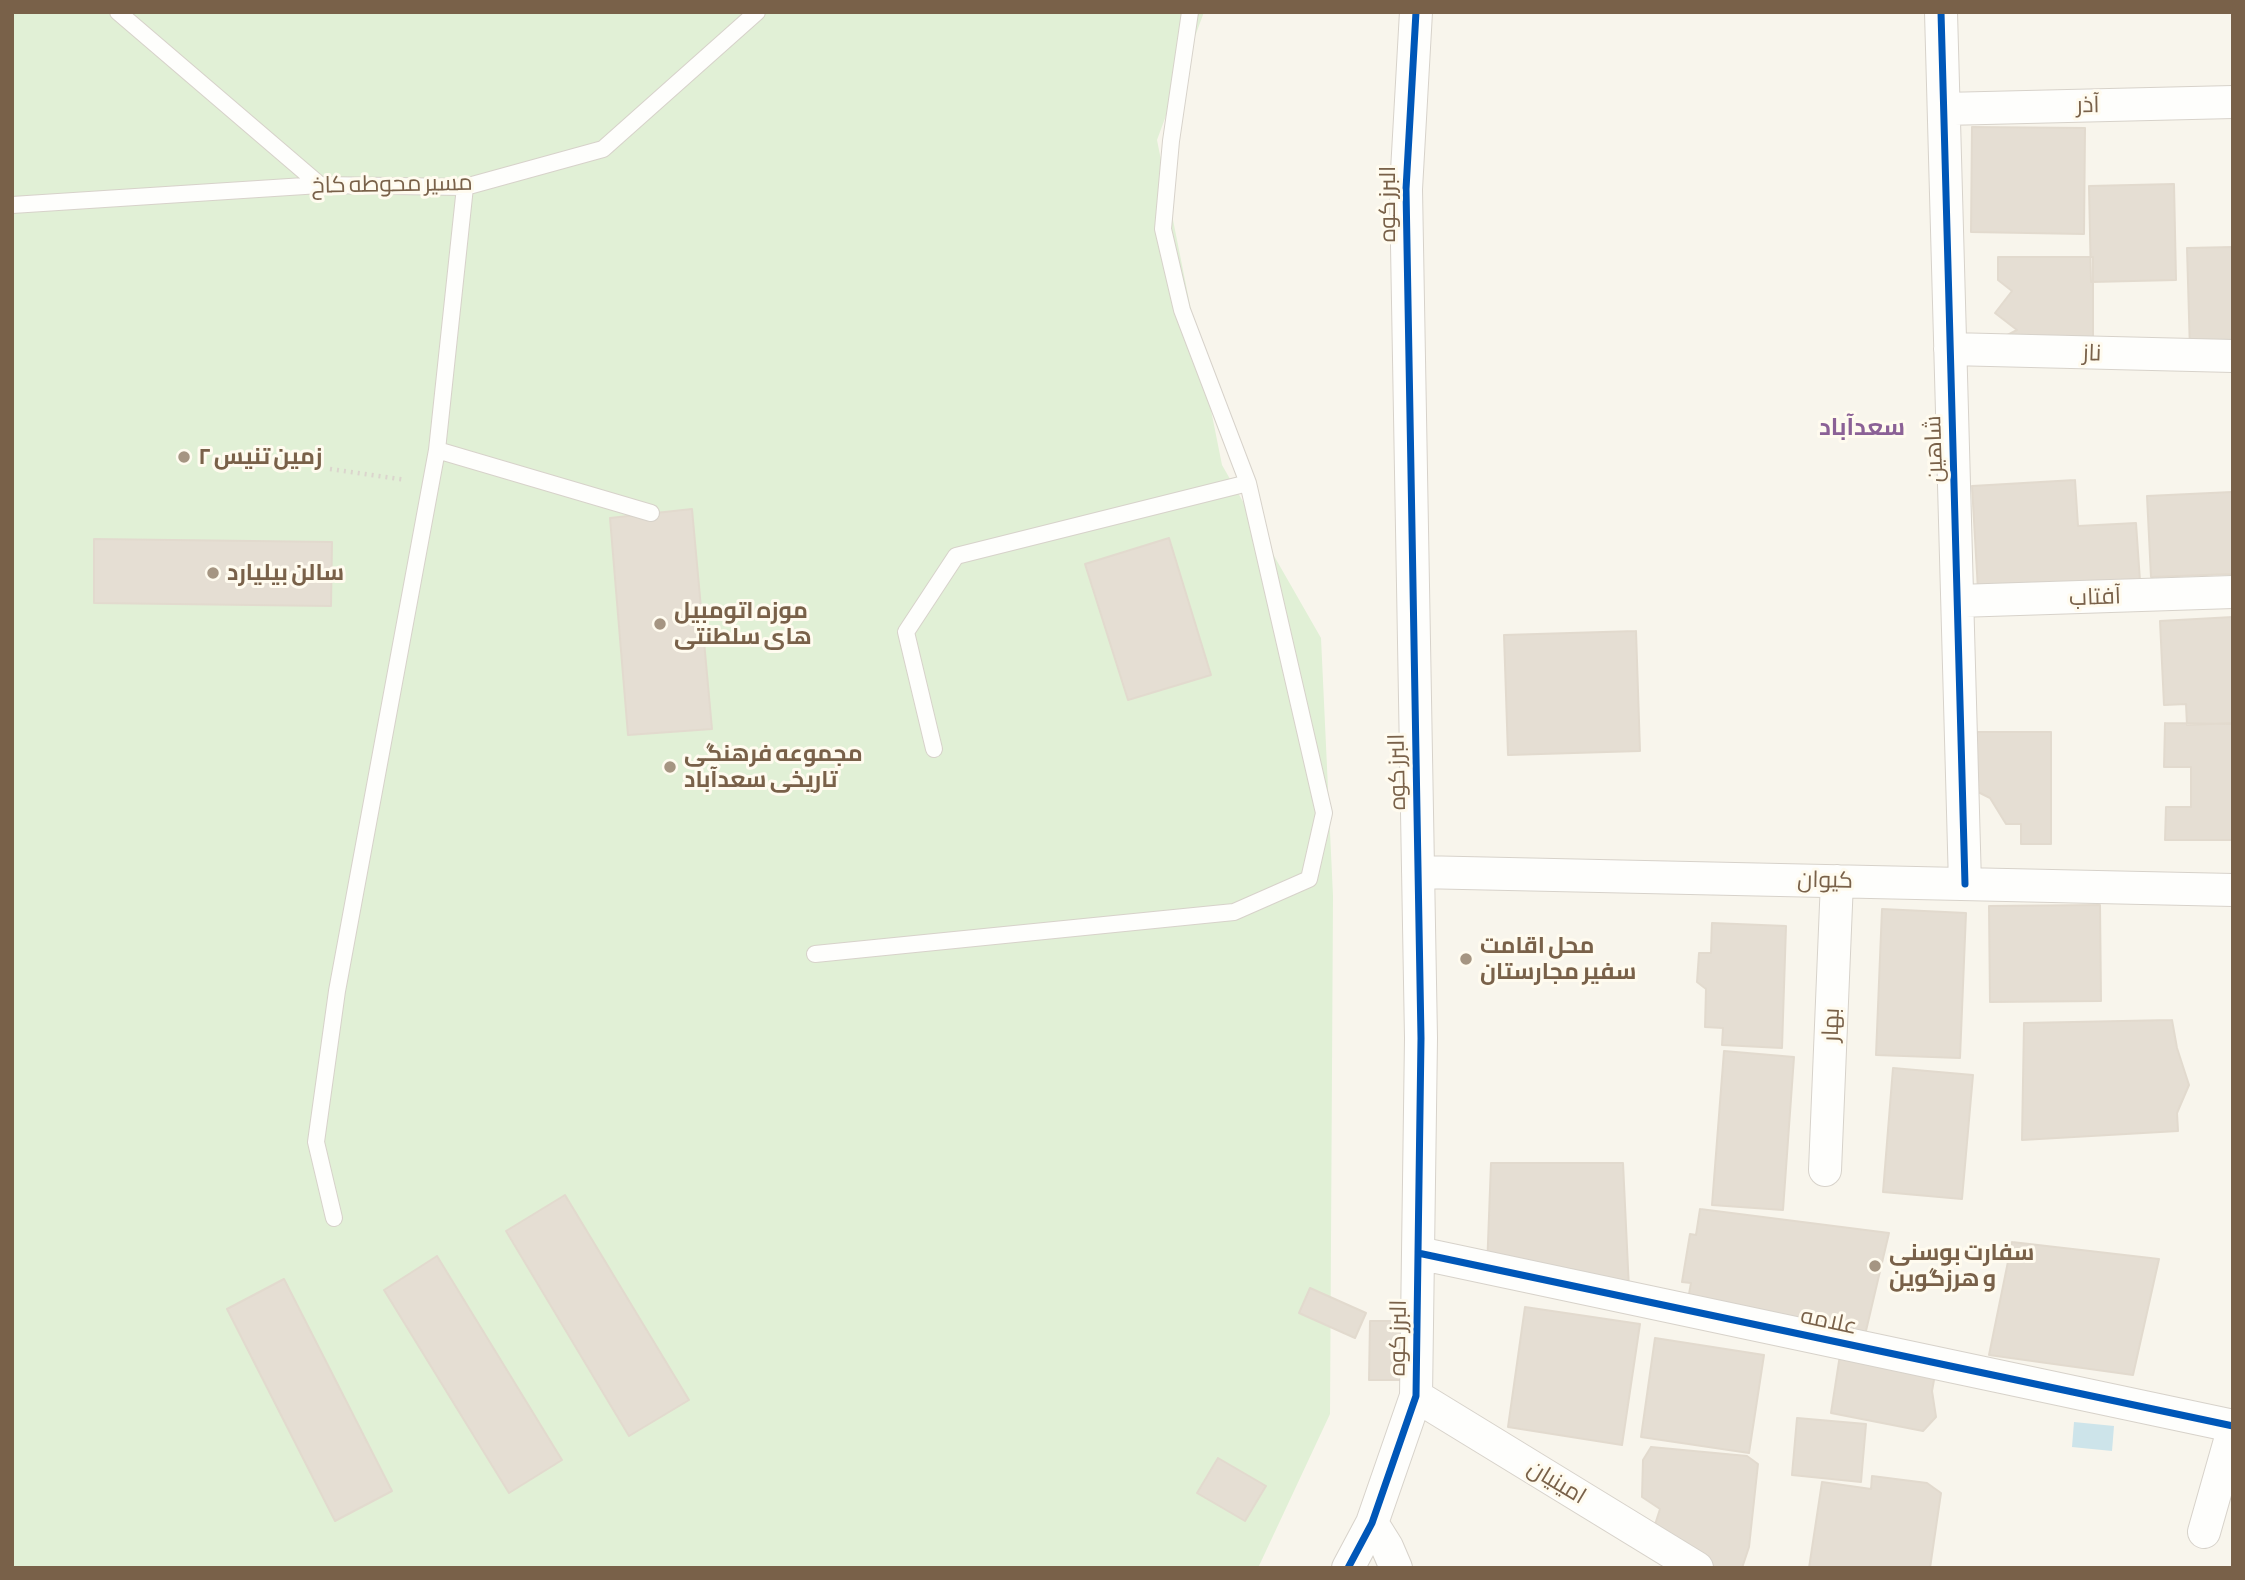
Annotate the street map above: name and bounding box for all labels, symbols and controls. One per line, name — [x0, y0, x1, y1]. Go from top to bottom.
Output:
street label: آذر — [2076, 91, 2100, 119]
street label: البرز کوه — [1374, 166, 1402, 242]
street label: مسیر محوطه کاخ — [311, 169, 473, 199]
street label: ناز — [2082, 339, 2102, 367]
district label: سعدآباد — [1819, 413, 1905, 441]
street label: شاهین — [1919, 415, 1949, 483]
place label: زمین تنیس ۲ — [198, 443, 322, 471]
marker: زمین تنیس ۲ — [176, 449, 192, 465]
place label: سالن بیلیارد — [227, 559, 344, 587]
marker: سالن بیلیارد — [205, 565, 221, 581]
street label: آفتاب — [2069, 582, 2121, 612]
place label: موزه اتومبیل های سلطنتی — [674, 597, 812, 651]
marker: موزه اتومبیل های سلطنتی — [652, 616, 668, 632]
street label: البرز کوه — [1383, 734, 1411, 810]
place label: مجموعه فرهنگی تاریخی سعدآباد — [684, 740, 863, 794]
marker: مجموعه فرهنگی تاریخی سعدآباد — [662, 759, 678, 775]
street label: کیوان — [1797, 866, 1853, 894]
place label: محل اقامت سفیر مجارستان — [1480, 932, 1636, 986]
marker: محل اقامت سفیر مجارستان — [1458, 951, 1474, 967]
street label: بهار — [1817, 1007, 1845, 1043]
place label: سفارت بوسنی و هرزگوین — [1889, 1239, 2035, 1293]
marker: سفارت بوسنی و هرزگوین — [1867, 1258, 1883, 1274]
street label: البرز کوه — [1384, 1300, 1412, 1376]
street label: علامه — [1798, 1302, 1860, 1340]
street label: امینیان — [1523, 1454, 1591, 1510]

